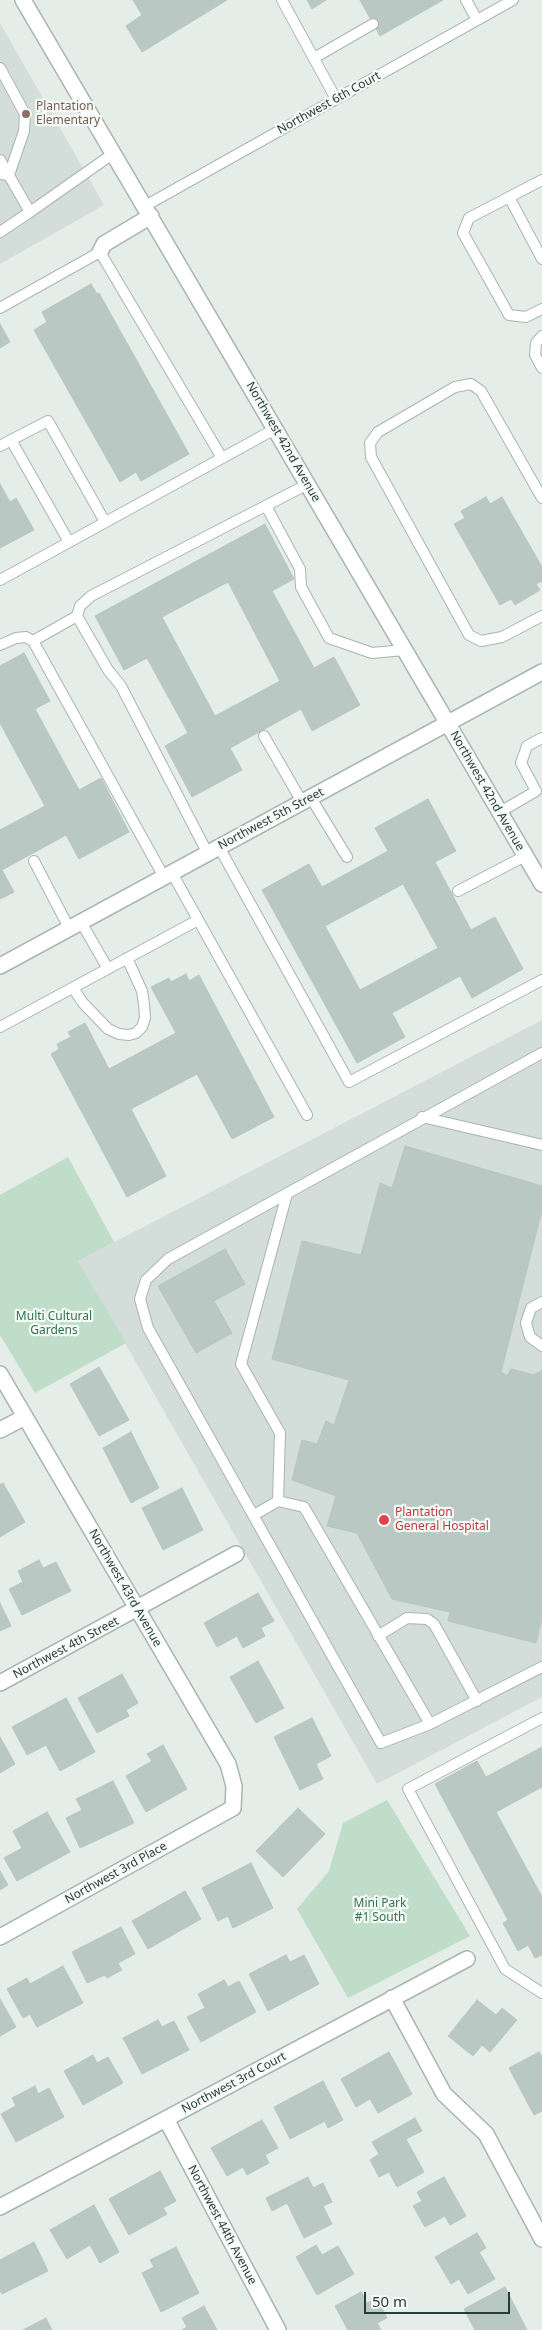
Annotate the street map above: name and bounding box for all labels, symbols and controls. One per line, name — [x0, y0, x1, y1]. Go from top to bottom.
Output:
street label: Northwest 6th Court — [275, 69, 383, 137]
place label: Plantation Elementary — [36, 100, 100, 128]
marker: Plantation Elementary — [20, 108, 32, 120]
street label: Northwest 42nd Avenue — [243, 379, 323, 505]
street label: Northwest 42nd Avenue — [447, 728, 527, 854]
street label: Northwest 5th Street — [216, 785, 326, 853]
park label: Multi Cultural Gardens — [16, 1310, 92, 1338]
place label: Plantation General Hospital — [395, 1506, 489, 1534]
marker: Plantation General Hospital — [377, 1513, 391, 1527]
street label: Northwest 43rd Avenue — [85, 1527, 165, 1649]
street label: Northwest 4th Street — [11, 1614, 121, 1682]
street label: Northwest 3rd Place — [63, 1839, 169, 1907]
park label: Mini Park #1 South — [354, 1897, 406, 1925]
street label: Northwest 3rd Court — [179, 2049, 289, 2117]
street label: Northwest 44th Avenue — [184, 2163, 260, 2287]
scale bar — [367, 2282, 513, 2314]
text: 50 m — [372, 2291, 407, 2311]

